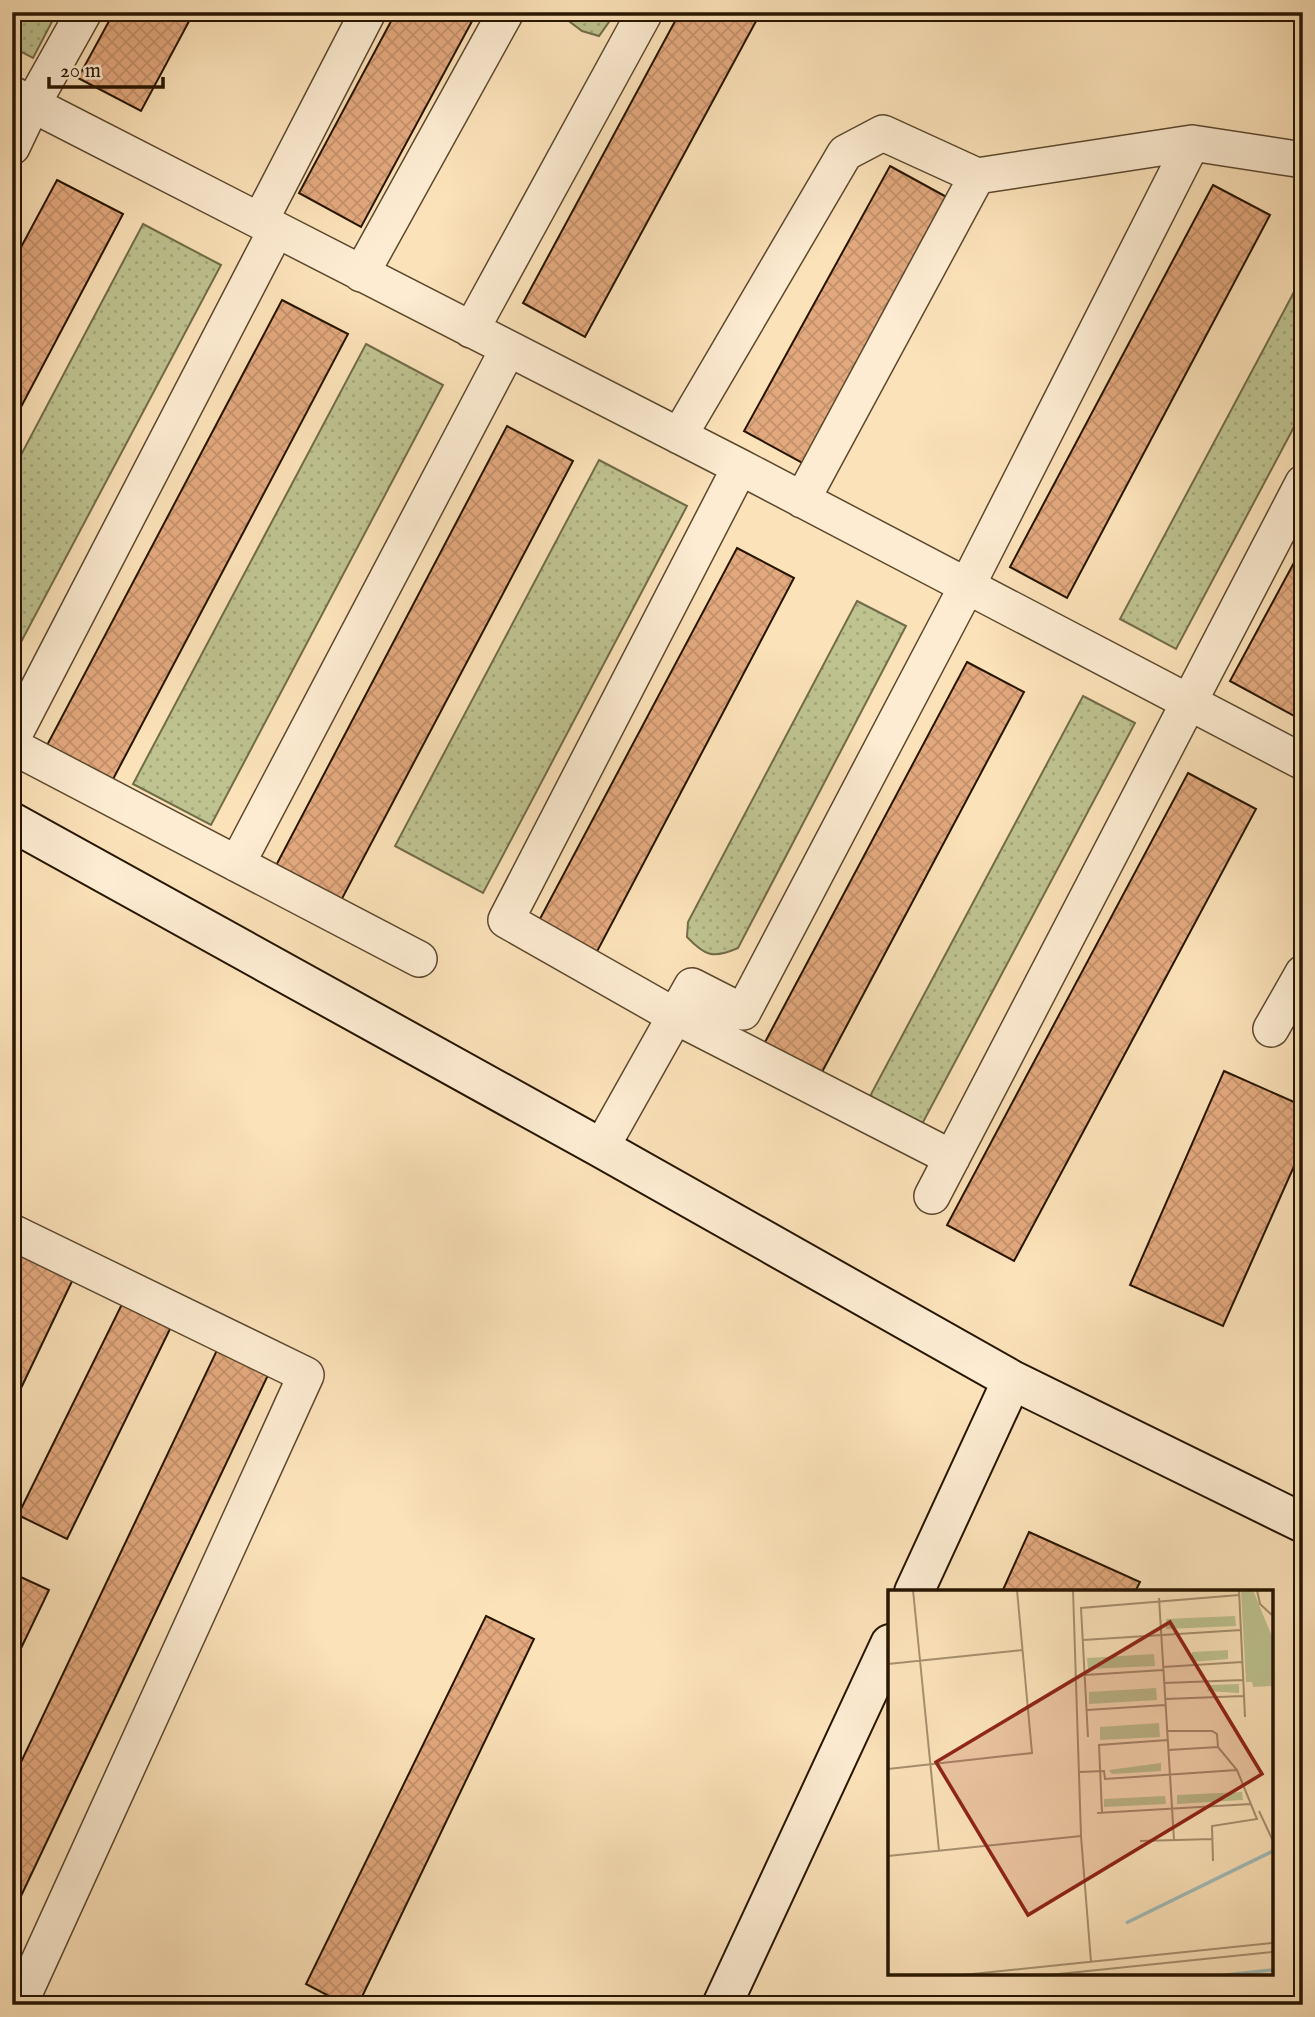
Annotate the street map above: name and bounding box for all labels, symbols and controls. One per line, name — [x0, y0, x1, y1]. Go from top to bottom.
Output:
scale bar — [49, 46, 163, 90]
text: 20 m — [60, 58, 101, 85]
inset map — [888, 1590, 1273, 1975]

